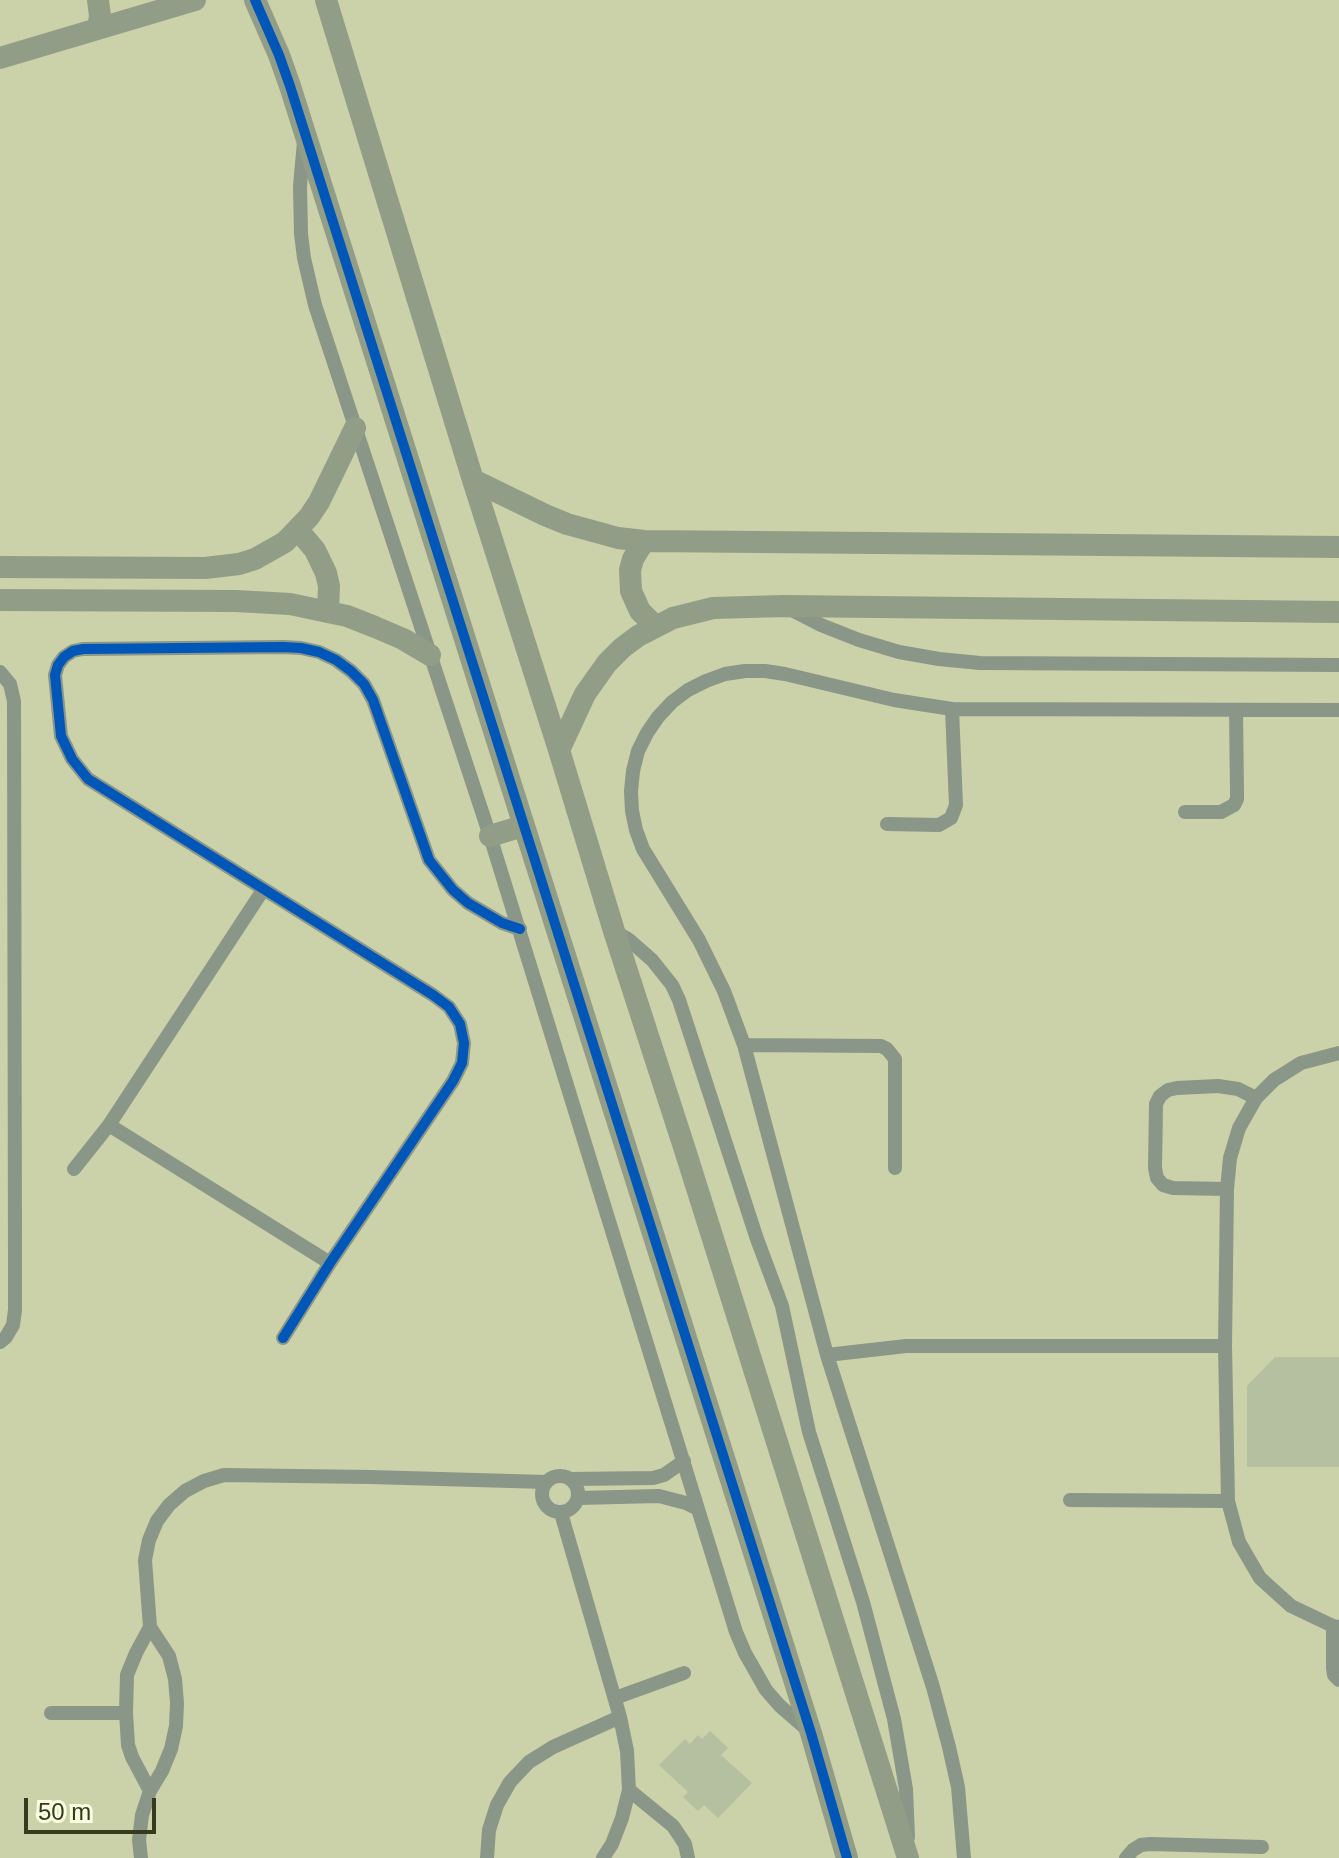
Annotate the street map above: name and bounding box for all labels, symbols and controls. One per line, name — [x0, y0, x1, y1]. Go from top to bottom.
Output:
scale bar — [28, 1782, 160, 1832]
text: 50 m — [38, 1798, 91, 1825]

